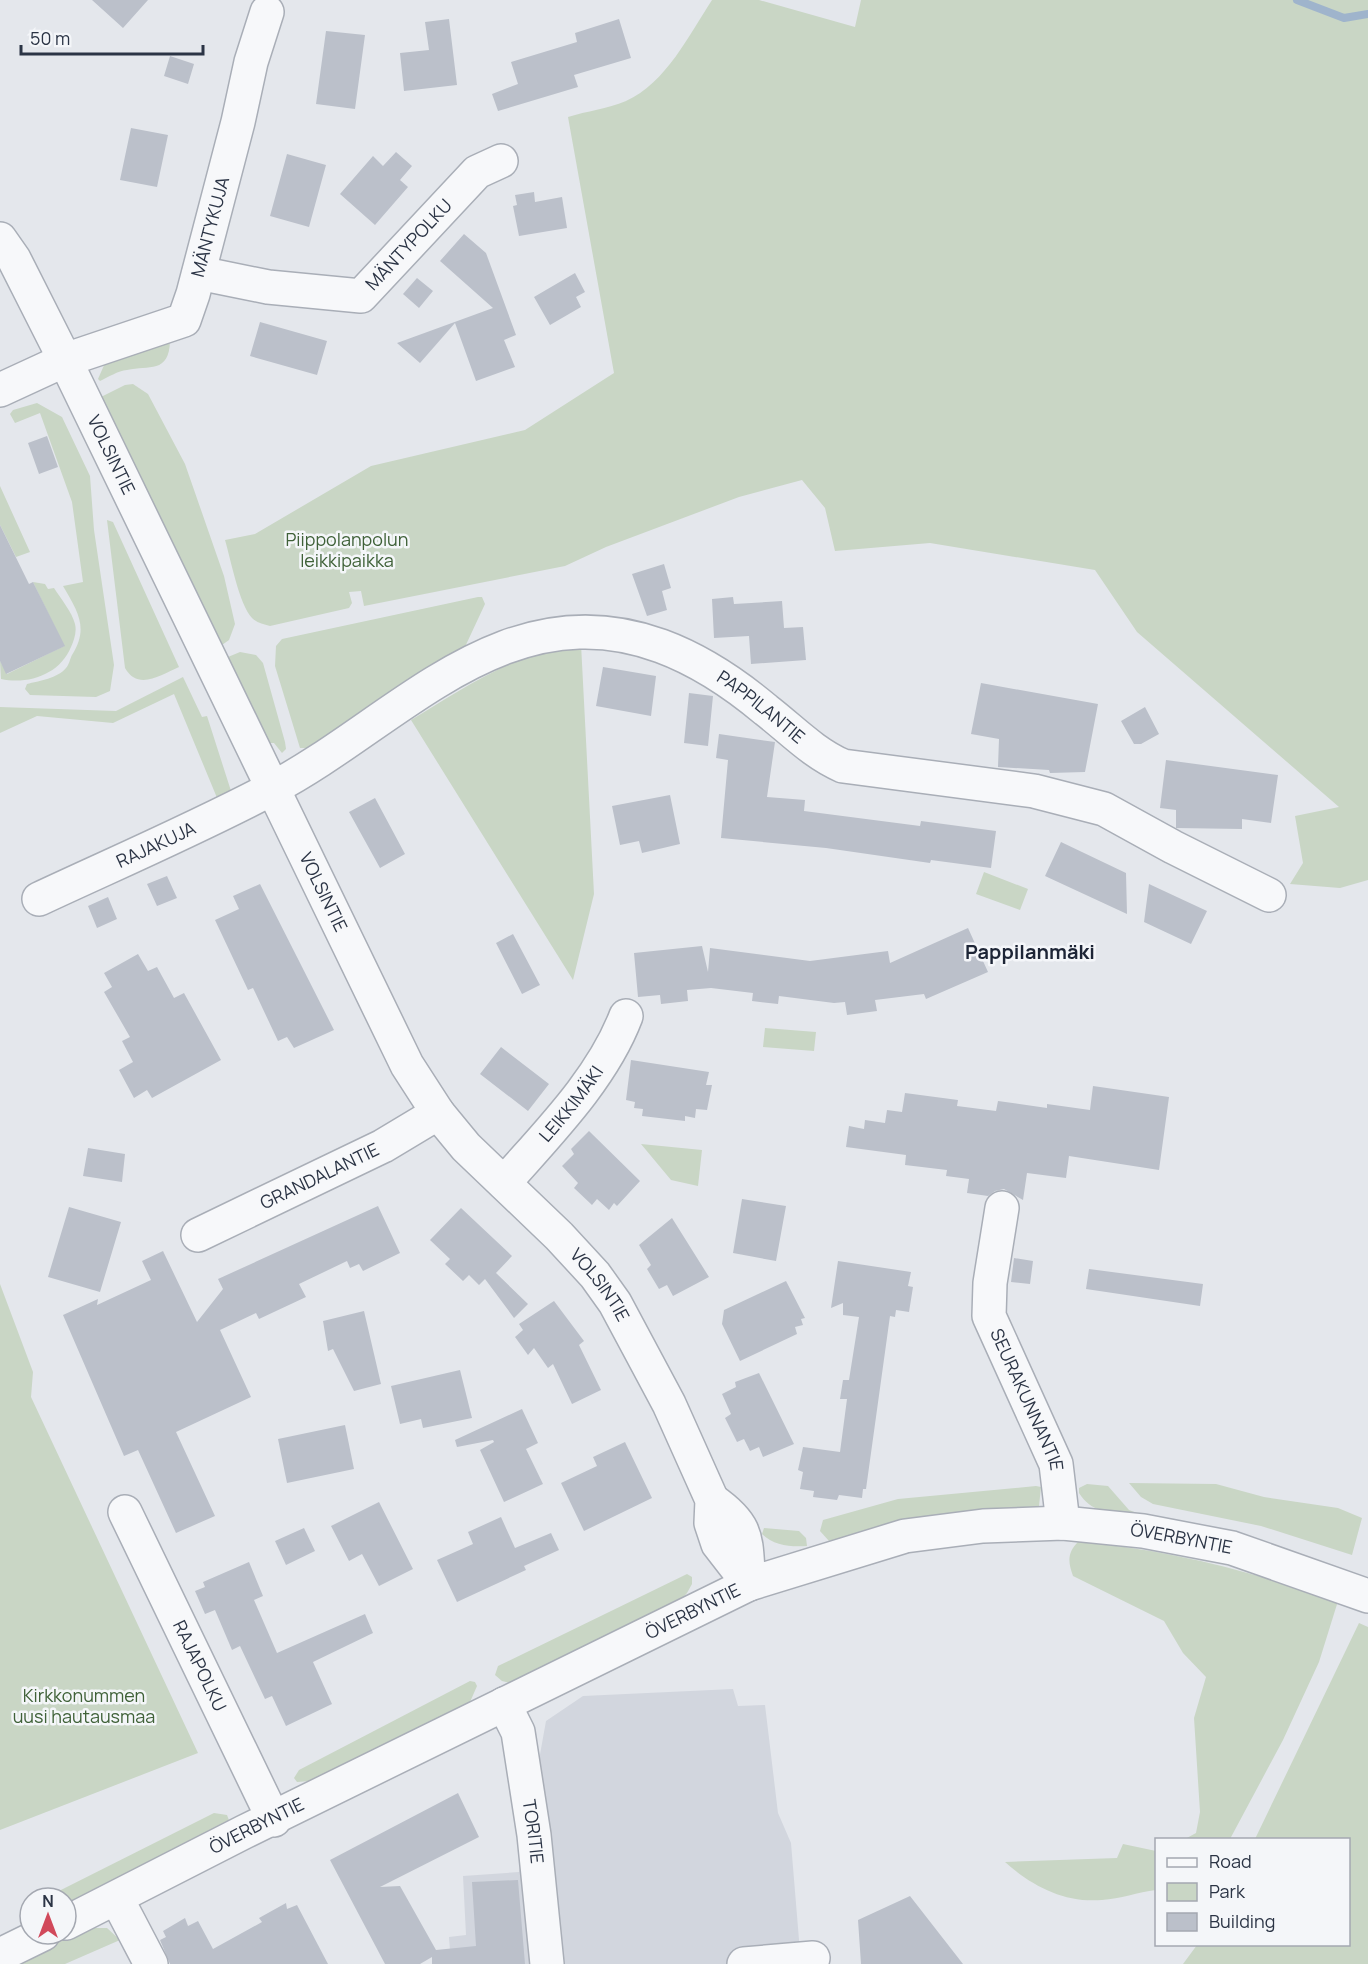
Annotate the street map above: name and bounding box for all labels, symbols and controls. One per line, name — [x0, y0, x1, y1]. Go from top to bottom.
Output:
scale bar — [21, 18, 202, 56]
text: 50 m — [30, 26, 70, 50]
street label: MÄNTYKUJA — [185, 173, 234, 279]
street label: MÄNTYPOLKU — [360, 193, 457, 295]
street label: VOLSINTIE — [82, 411, 141, 498]
park label: Piippolanpolun leikkipaikka — [285, 527, 409, 572]
street label: PAPPILANTIE — [713, 664, 810, 748]
street label: RAJAKUJA — [112, 815, 200, 873]
street label: VOLSINTIE — [295, 848, 354, 935]
district label: Pappilanmäki — [965, 938, 1095, 965]
street label: LEIKKIMÄKI — [533, 1061, 608, 1147]
street label: GRANDALANTIE — [256, 1137, 383, 1214]
street label: VOLSINTIE — [565, 1243, 636, 1325]
street label: SEURAKUNNANTIE — [985, 1324, 1070, 1472]
street label: ÖVERBYNTIE — [1130, 1517, 1235, 1559]
street label: ÖVERBYNTIE — [641, 1577, 744, 1644]
street label: RAJAPOLKU — [168, 1616, 233, 1715]
park label: Kirkkonummen uusi hautausmaa — [13, 1683, 155, 1728]
street label: ÖVERBYNTIE — [205, 1791, 308, 1859]
street label: TORITIE — [518, 1798, 550, 1865]
legend — [1155, 1838, 1350, 1946]
text: Road — [1209, 1849, 1252, 1873]
text: Park — [1209, 1879, 1246, 1903]
north arrow — [18, 1886, 78, 1946]
text: N — [42, 1890, 54, 1912]
text: Building — [1209, 1909, 1275, 1933]

